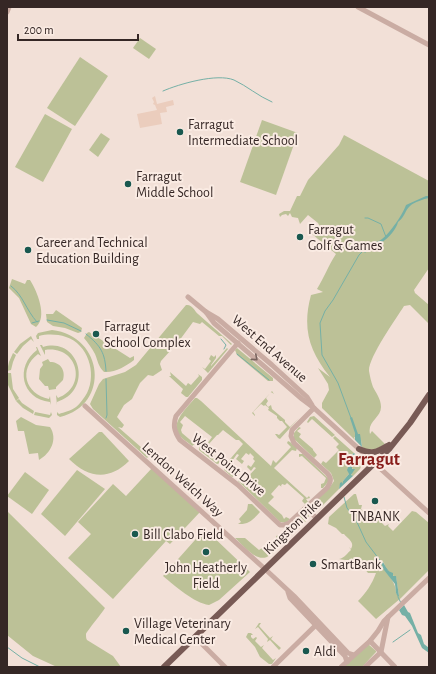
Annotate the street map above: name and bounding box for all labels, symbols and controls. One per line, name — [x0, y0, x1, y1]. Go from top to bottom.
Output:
scale bar — [18, 16, 138, 42]
text: 200 m — [24, 24, 54, 36]
place label: Farragut Intermediate School — [188, 118, 298, 148]
marker: Farragut Intermediate School — [175, 127, 185, 137]
place label: Farragut Middle School — [136, 170, 213, 200]
marker: Farragut Middle School — [123, 179, 133, 189]
place label: Farragut Golf & Games — [308, 223, 382, 253]
marker: Farragut Golf & Games — [295, 232, 305, 242]
place label: Career and Technical Education Building — [36, 236, 148, 266]
marker: Career and Technical Education Building — [23, 245, 33, 255]
street label: West End Avenue — [229, 312, 310, 385]
place label: Farragut School Complex — [104, 320, 191, 350]
marker: Farragut School Complex — [91, 329, 101, 339]
one-way arrow — [250, 353, 257, 360]
street label: West Point Drive — [189, 431, 268, 499]
street label: Lendon Welch Way — [139, 440, 226, 520]
district label: Farragut — [338, 451, 400, 469]
street label: Kingston Pike — [261, 496, 324, 557]
marker: TNBANK — [370, 496, 380, 506]
place label: TNBANK — [350, 510, 400, 524]
place label: Bill Clabo Field — [143, 528, 223, 542]
marker: Bill Clabo Field — [130, 529, 140, 539]
marker: John Heatherly Field — [201, 547, 211, 557]
place label: SmartBank — [321, 558, 382, 572]
marker: SmartBank — [308, 559, 318, 569]
place label: John Heatherly Field — [165, 561, 247, 591]
place label: Village Veterinary Medical Center — [134, 617, 231, 647]
marker: Village Veterinary Medical Center — [121, 626, 131, 636]
place label: Aldi — [314, 645, 336, 659]
marker: Aldi — [301, 646, 311, 656]

